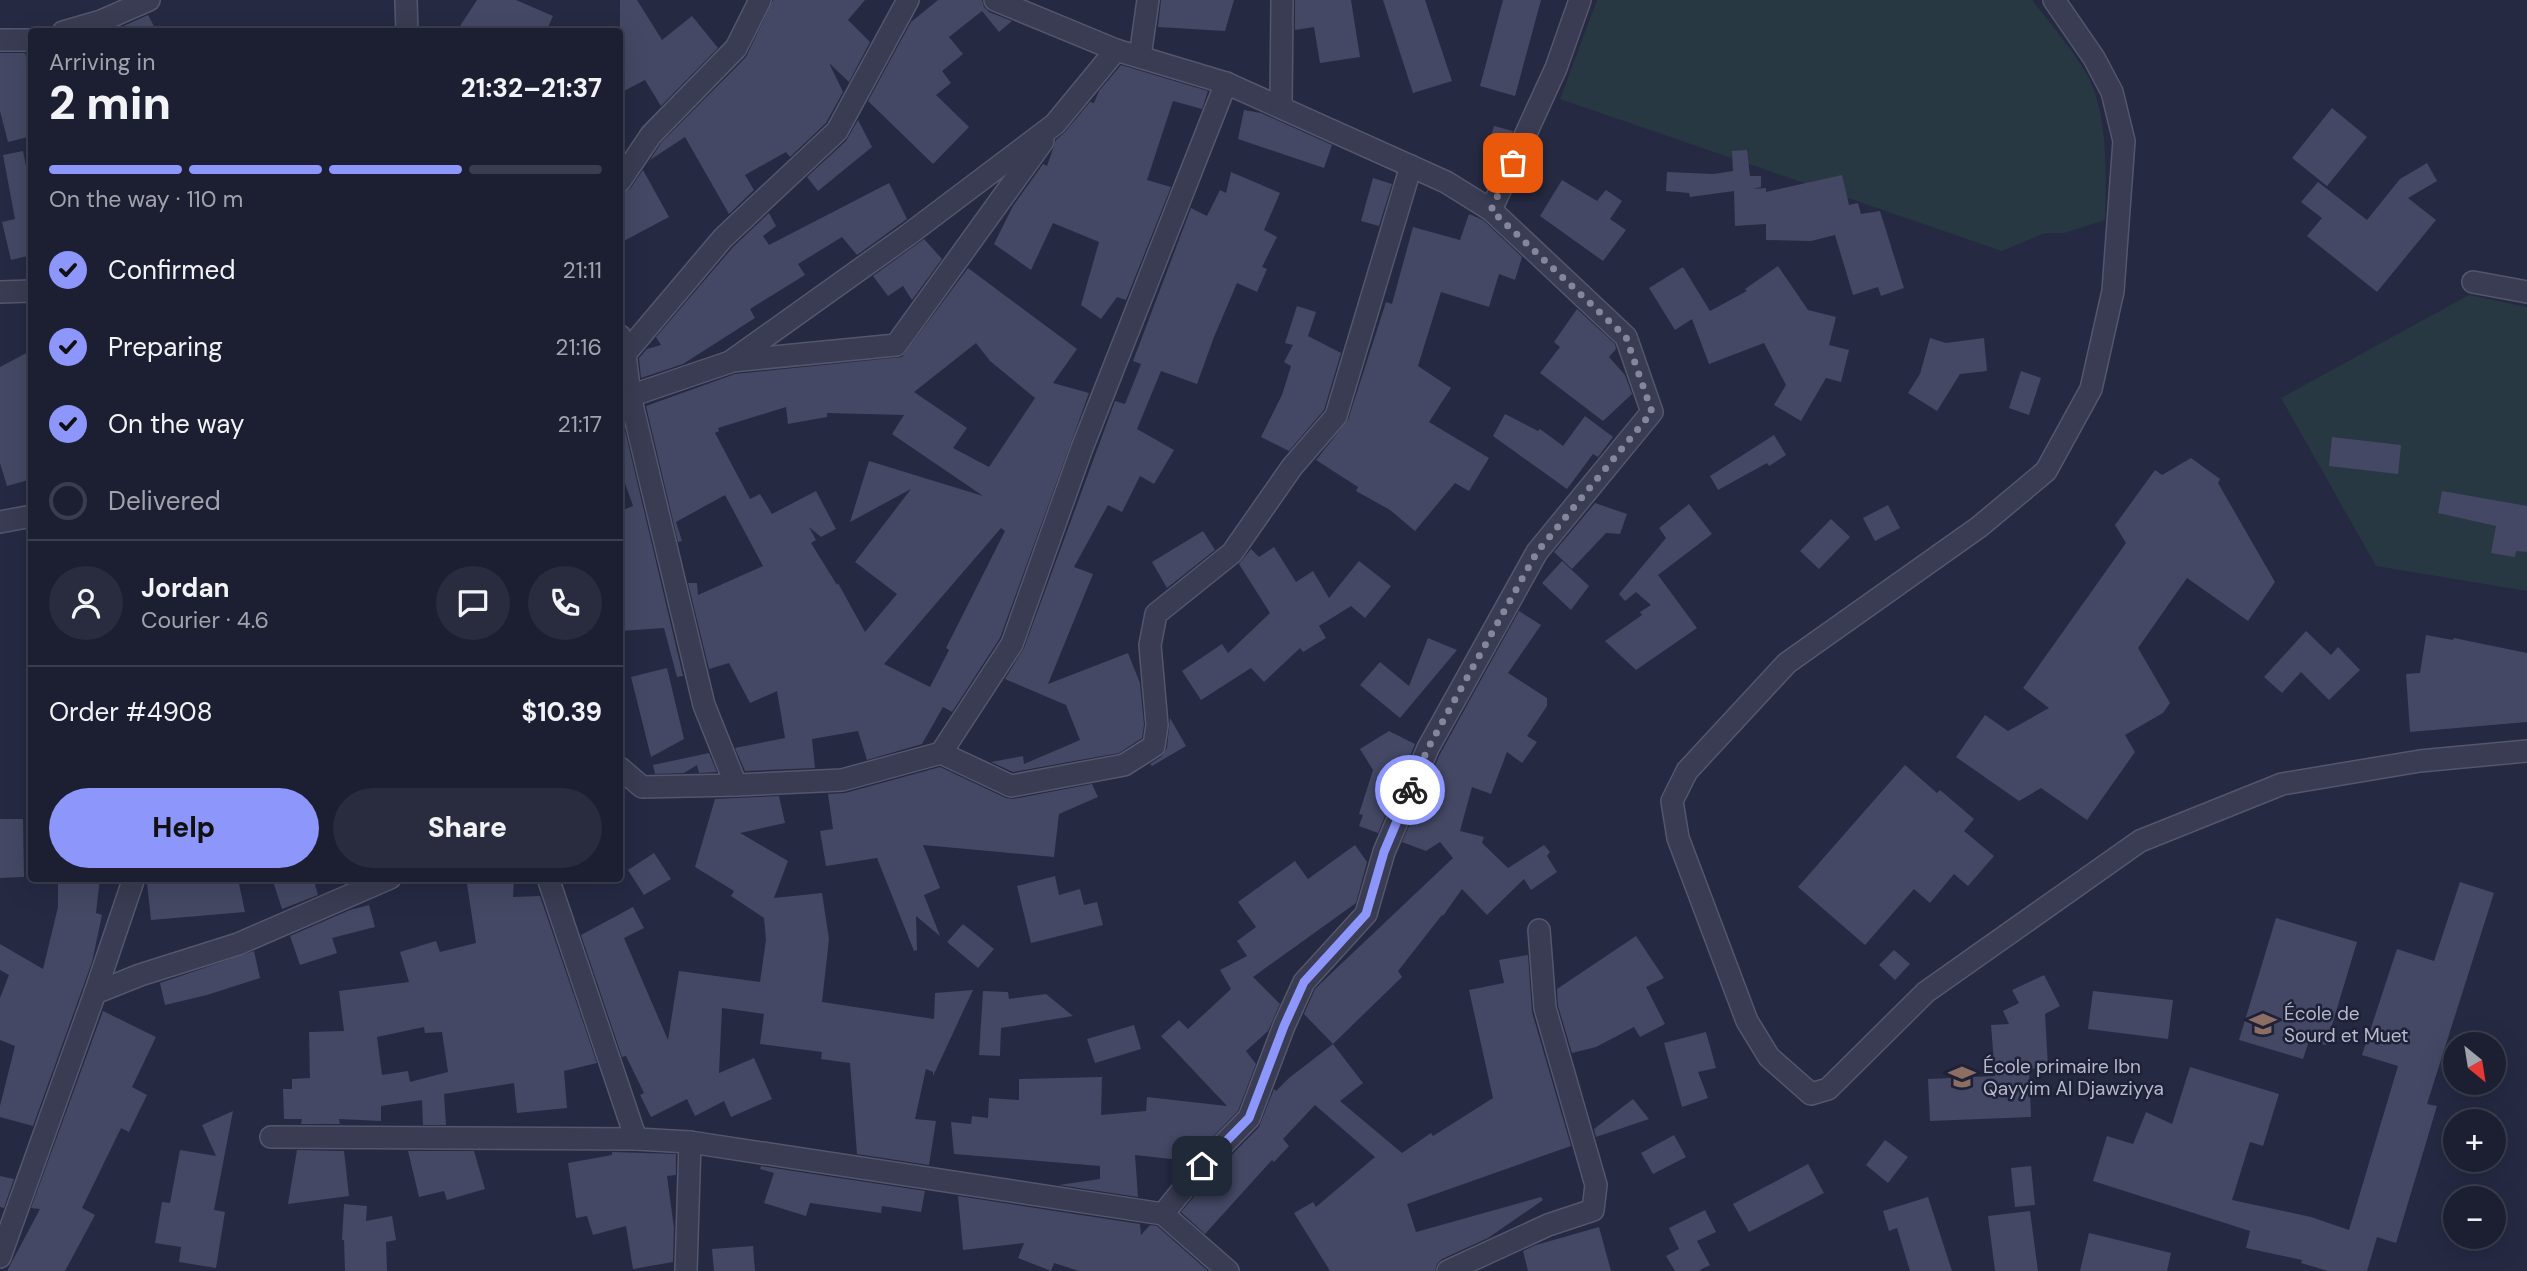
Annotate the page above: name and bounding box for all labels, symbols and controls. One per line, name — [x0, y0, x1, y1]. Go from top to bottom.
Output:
text: Arriving in — [49, 47, 155, 77]
text: 21:32–21:37 — [461, 71, 602, 105]
text: 2 min — [49, 73, 171, 133]
pin — [1483, 133, 1543, 193]
icon: bag — [1494, 144, 1532, 182]
text: On the way · 110 m — [49, 184, 243, 214]
icon: check — [49, 251, 87, 289]
text: Confirmed — [108, 253, 235, 287]
text: 21:11 — [563, 255, 602, 285]
icon: check — [49, 328, 87, 366]
text: Preparing — [108, 330, 223, 364]
text: 21:16 — [555, 332, 602, 362]
icon: check — [49, 405, 87, 443]
text: On the way — [108, 407, 244, 441]
text: 21:17 — [557, 409, 602, 439]
text: Delivered — [108, 484, 221, 518]
button: person — [49, 566, 123, 640]
button: chat — [436, 566, 510, 640]
button: phone — [528, 566, 602, 640]
text: Jordan — [141, 571, 230, 605]
text: Courier · 4.6 — [141, 605, 269, 635]
text: Order #4908 — [49, 695, 212, 729]
text: $10.39 — [521, 695, 602, 729]
courier — [1375, 755, 1445, 825]
icon: bike — [1391, 771, 1429, 809]
button: Help — [49, 788, 319, 868]
button: Share — [333, 788, 602, 868]
place label: École de Sourd et Muet — [2284, 1001, 2409, 1048]
school or university icon: École de Sourd et Muet — [2248, 1009, 2278, 1039]
north arrow — [2443, 1032, 2506, 1096]
map controls — [2443, 1032, 2506, 1249]
place label: École primaire Ibn Qayyim Al Djawziyya — [1983, 1054, 2164, 1101]
school or university icon: École primaire Ibn Qayyim Al Djawziyya — [1947, 1062, 1977, 1092]
button: + — [2443, 1109, 2506, 1172]
pin — [1172, 1136, 1232, 1196]
icon: home — [1183, 1147, 1221, 1185]
button: − — [2443, 1186, 2506, 1249]

